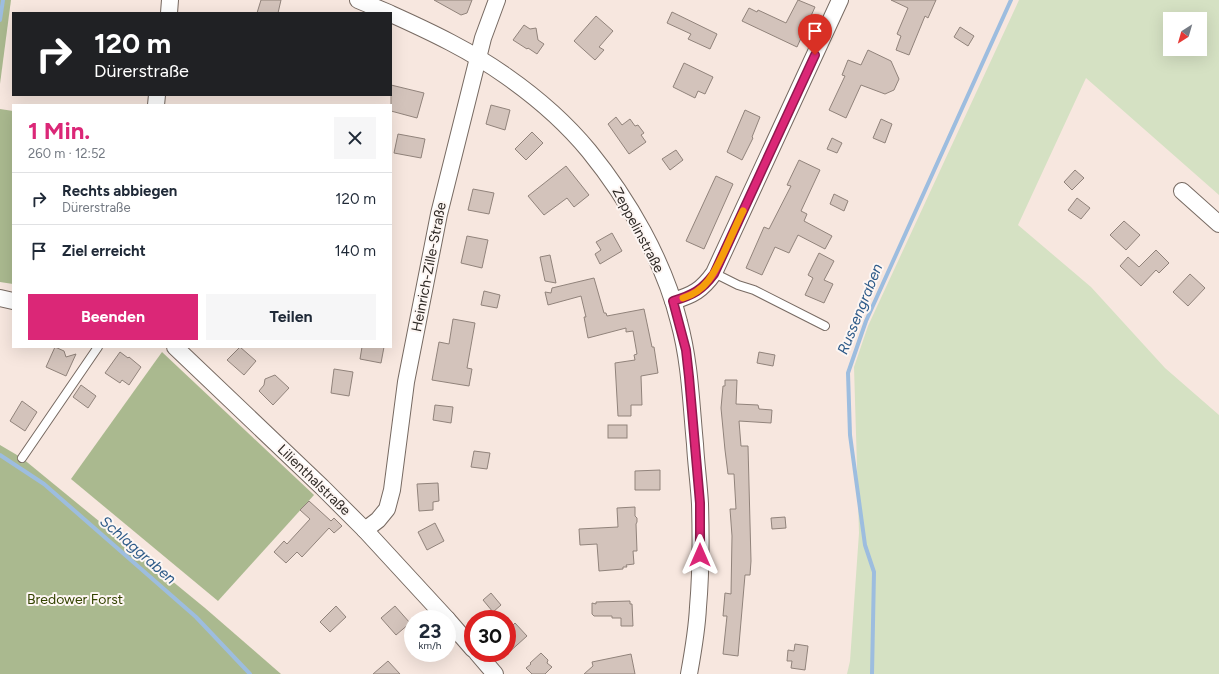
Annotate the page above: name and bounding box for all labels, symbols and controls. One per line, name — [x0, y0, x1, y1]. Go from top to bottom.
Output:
north arrow — [1163, 12, 1207, 56]
map controls — [1163, 12, 1207, 56]
pin — [798, 14, 832, 55]
icon: arrive — [804, 20, 826, 42]
text: 120 m — [94, 26, 171, 60]
icon: right — [28, 28, 80, 80]
text: Dürerstraße — [94, 60, 189, 82]
text: 1 Min. — [28, 116, 90, 145]
button: close — [334, 117, 376, 159]
text: 260 m · 12:52 — [28, 146, 106, 161]
text: Rechts abbiegen — [62, 182, 177, 200]
street label: Zeppelinstraße — [608, 184, 668, 276]
icon: right — [28, 188, 50, 210]
text: 120 m — [335, 190, 376, 208]
text: Dürerstraße — [62, 200, 131, 215]
street label: Heinrich-Zille-Straße — [408, 200, 450, 333]
icon: arrive — [28, 240, 50, 262]
text: Ziel erreicht — [62, 242, 146, 260]
text: 140 m — [334, 242, 376, 260]
water label: Russengraben — [834, 261, 886, 357]
button: Beenden — [28, 294, 198, 340]
button: Teilen — [206, 294, 376, 340]
street label: Lilienthalstraße — [274, 441, 354, 519]
water label: Schlaggraben — [96, 512, 180, 588]
position arrow — [679, 534, 721, 576]
park label: Bredower Forst — [27, 591, 123, 608]
speed limit sign: 30 — [464, 610, 516, 662]
text: 23 — [419, 619, 441, 643]
text: km/h — [419, 639, 441, 652]

